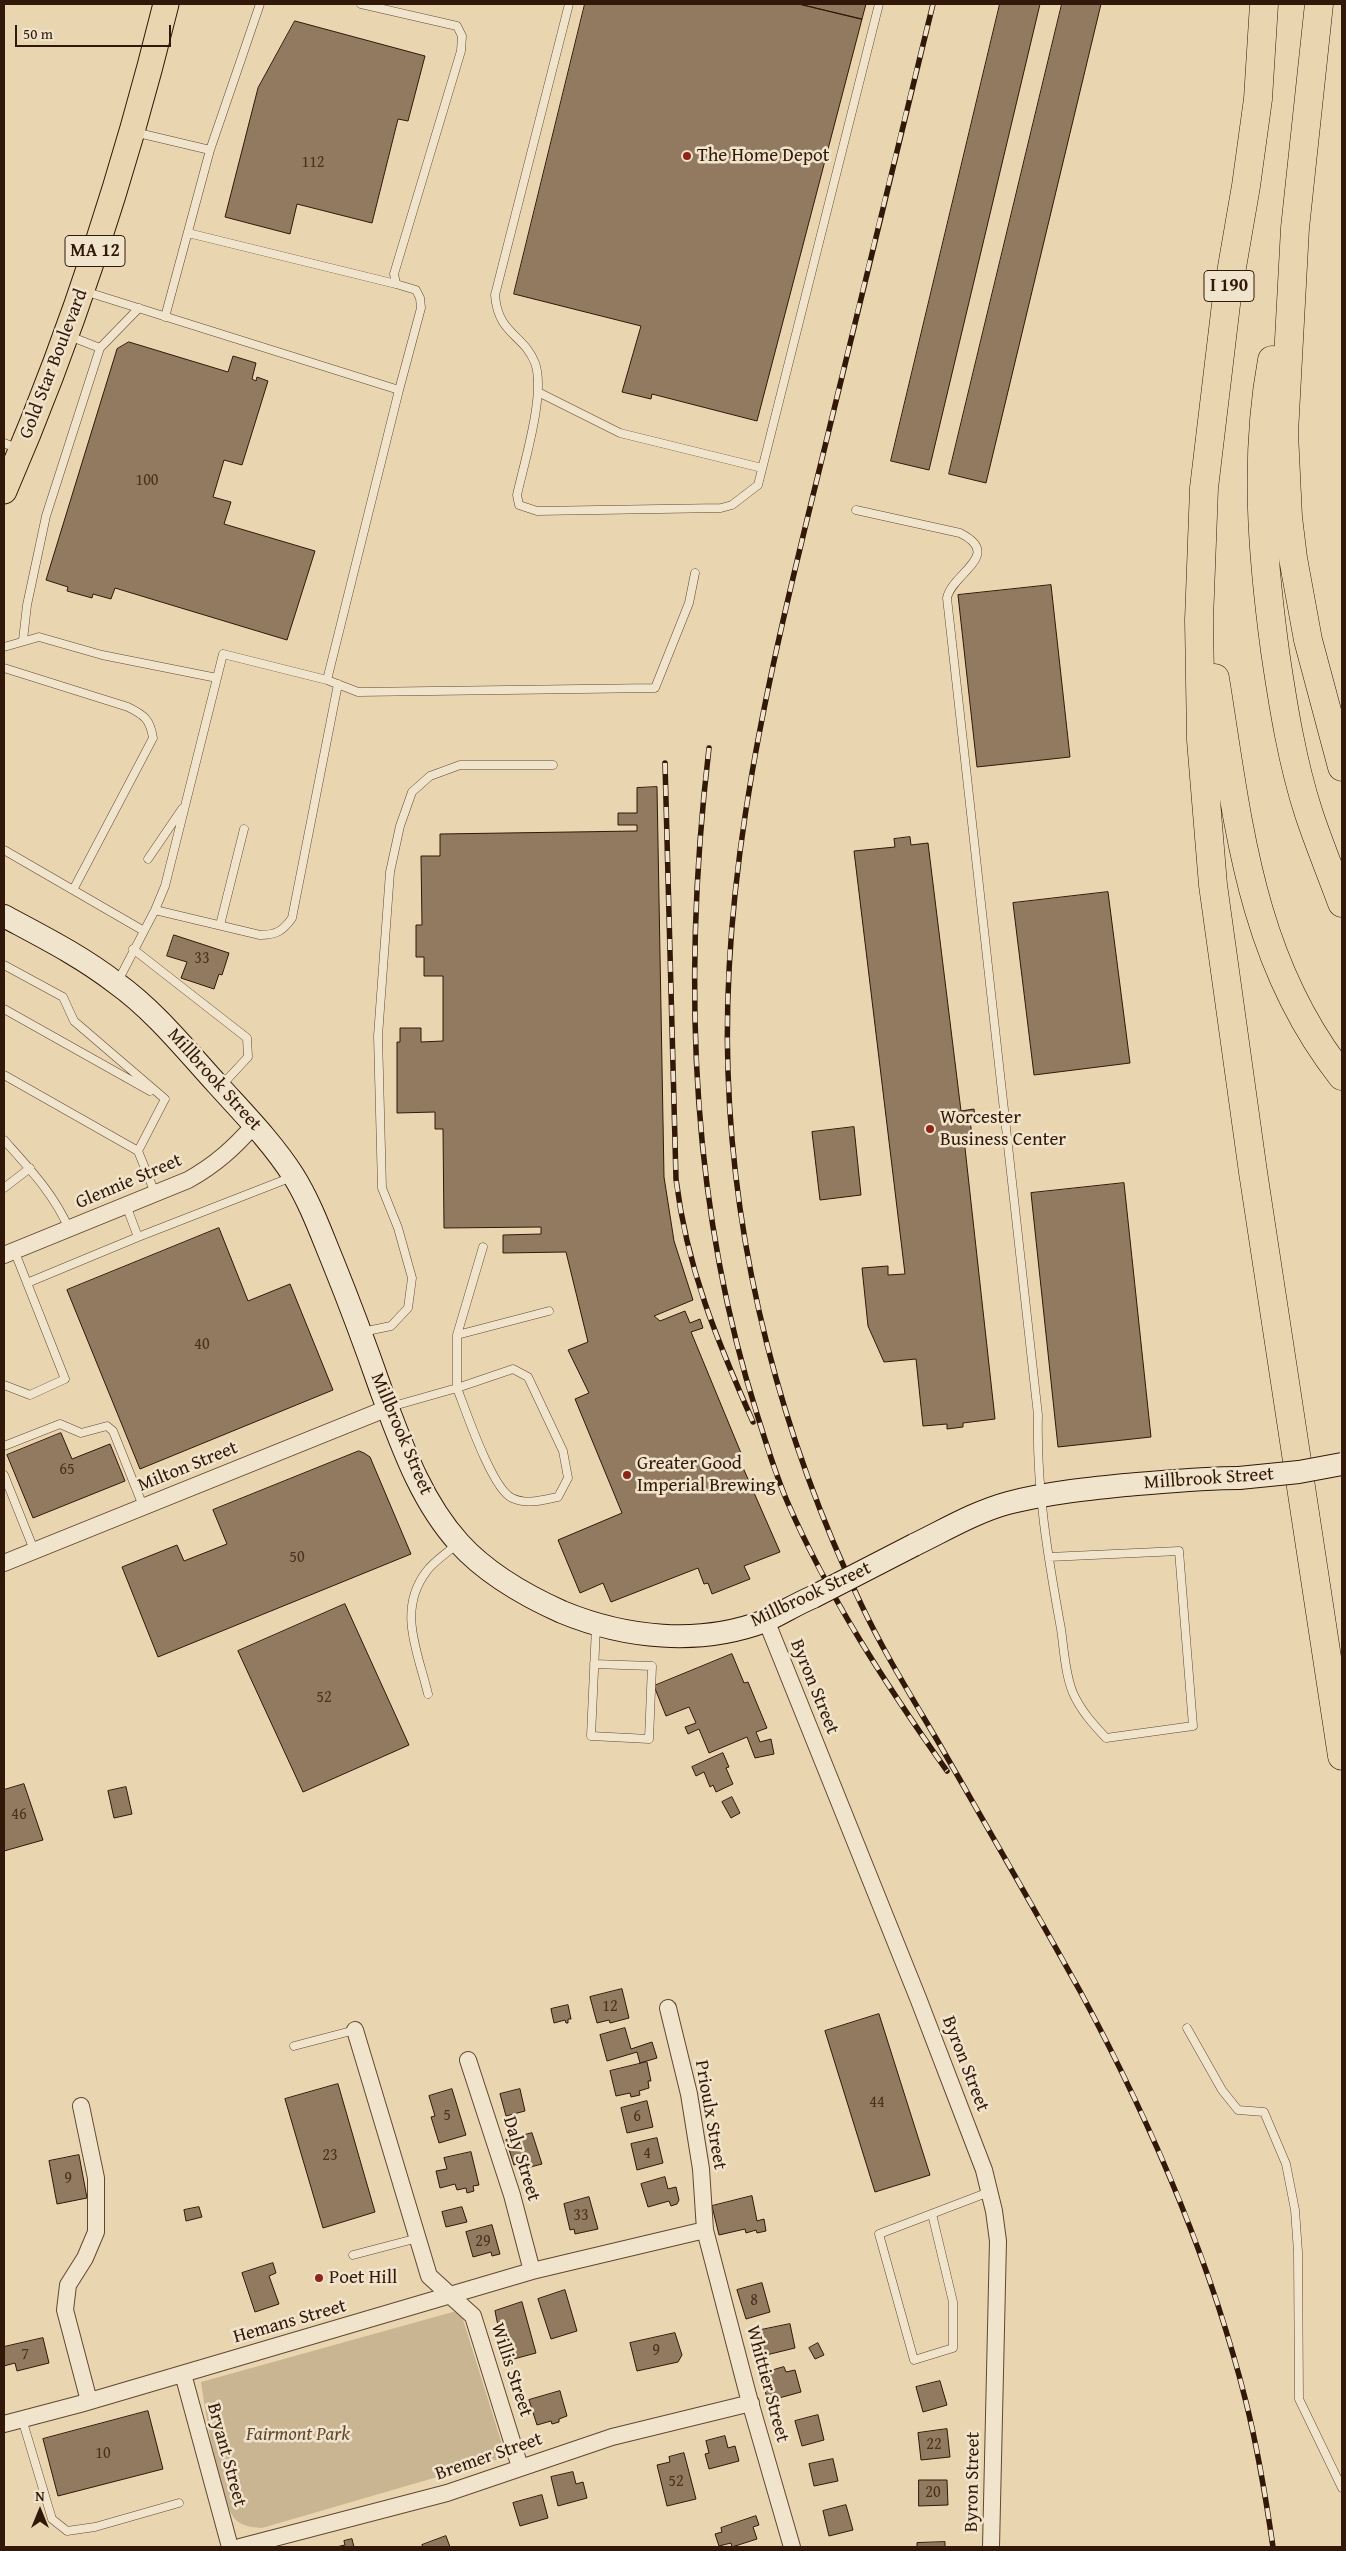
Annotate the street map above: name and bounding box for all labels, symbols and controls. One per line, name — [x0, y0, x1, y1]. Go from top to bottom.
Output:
scale bar — [18, 15, 174, 47]
text: 50 m — [23, 23, 53, 44]
place label: The Home Depot — [697, 145, 829, 167]
marker: The Home Depot — [681, 150, 693, 162]
house number: 112 — [301, 153, 325, 173]
road number: MA 12 — [65, 236, 125, 266]
road number: I 190 — [1204, 270, 1254, 302]
street label: Gold Star Boulevard — [15, 286, 93, 442]
house number: 100 — [135, 471, 159, 491]
house number: 33 — [194, 949, 210, 969]
street label: Millbrook Street — [162, 1024, 266, 1136]
place label: Worcester Business Center — [940, 1107, 1066, 1151]
marker: Worcester Business Center — [924, 1123, 936, 1135]
street label: Glennie Street — [72, 1149, 186, 1215]
house number: 40 — [194, 1335, 210, 1355]
street label: Millbrook Street — [365, 1370, 437, 1498]
street label: Milton Street — [135, 1437, 241, 1497]
place label: Greater Good Imperial Brewing — [637, 1453, 775, 1497]
house number: 65 — [59, 1460, 75, 1480]
street label: Millbrook Street — [1143, 1463, 1275, 1495]
marker: Greater Good Imperial Brewing — [621, 1469, 633, 1481]
house number: 50 — [289, 1548, 305, 1568]
street label: Millbrook Street — [747, 1557, 875, 1633]
street label: Byron Street — [785, 1636, 843, 1738]
house number: 52 — [316, 1688, 332, 1708]
house number: 46 — [11, 1805, 27, 1825]
house number: 12 — [602, 1997, 618, 2017]
street label: Byron Street — [936, 2013, 994, 2115]
street label: Prioulx Street — [689, 2059, 731, 2171]
house number: 44 — [869, 2093, 885, 2113]
house number: 5 — [443, 2106, 451, 2126]
house number: 6 — [633, 2107, 641, 2127]
street label: Daly Street — [497, 2114, 545, 2204]
house number: 4 — [643, 2144, 651, 2164]
house number: 23 — [322, 2146, 338, 2166]
house number: 9 — [64, 2169, 72, 2189]
house number: 33 — [573, 2206, 589, 2226]
house number: 29 — [475, 2232, 491, 2252]
place label: Poet Hill — [329, 2267, 397, 2289]
marker: Poet Hill — [313, 2272, 325, 2284]
house number: 8 — [750, 2291, 758, 2311]
street label: Hemans Street — [231, 2295, 349, 2349]
street label: Willis Street — [485, 2320, 537, 2420]
street label: Whittier Street — [740, 2323, 794, 2445]
house number: 9 — [652, 2341, 660, 2361]
house number: 7 — [21, 2345, 29, 2365]
street label: Bryant Street — [201, 2401, 251, 2509]
park label: Fairmont Park — [246, 2424, 350, 2446]
street label: Bremer Street — [432, 2428, 546, 2486]
street label: Byron Street — [961, 2432, 985, 2532]
house number: 22 — [926, 2435, 942, 2455]
house number: 10 — [95, 2444, 111, 2464]
house number: 52 — [668, 2472, 684, 2492]
house number: 20 — [925, 2483, 941, 2503]
north arrow — [15, 2486, 65, 2536]
text: N — [35, 2486, 45, 2506]

